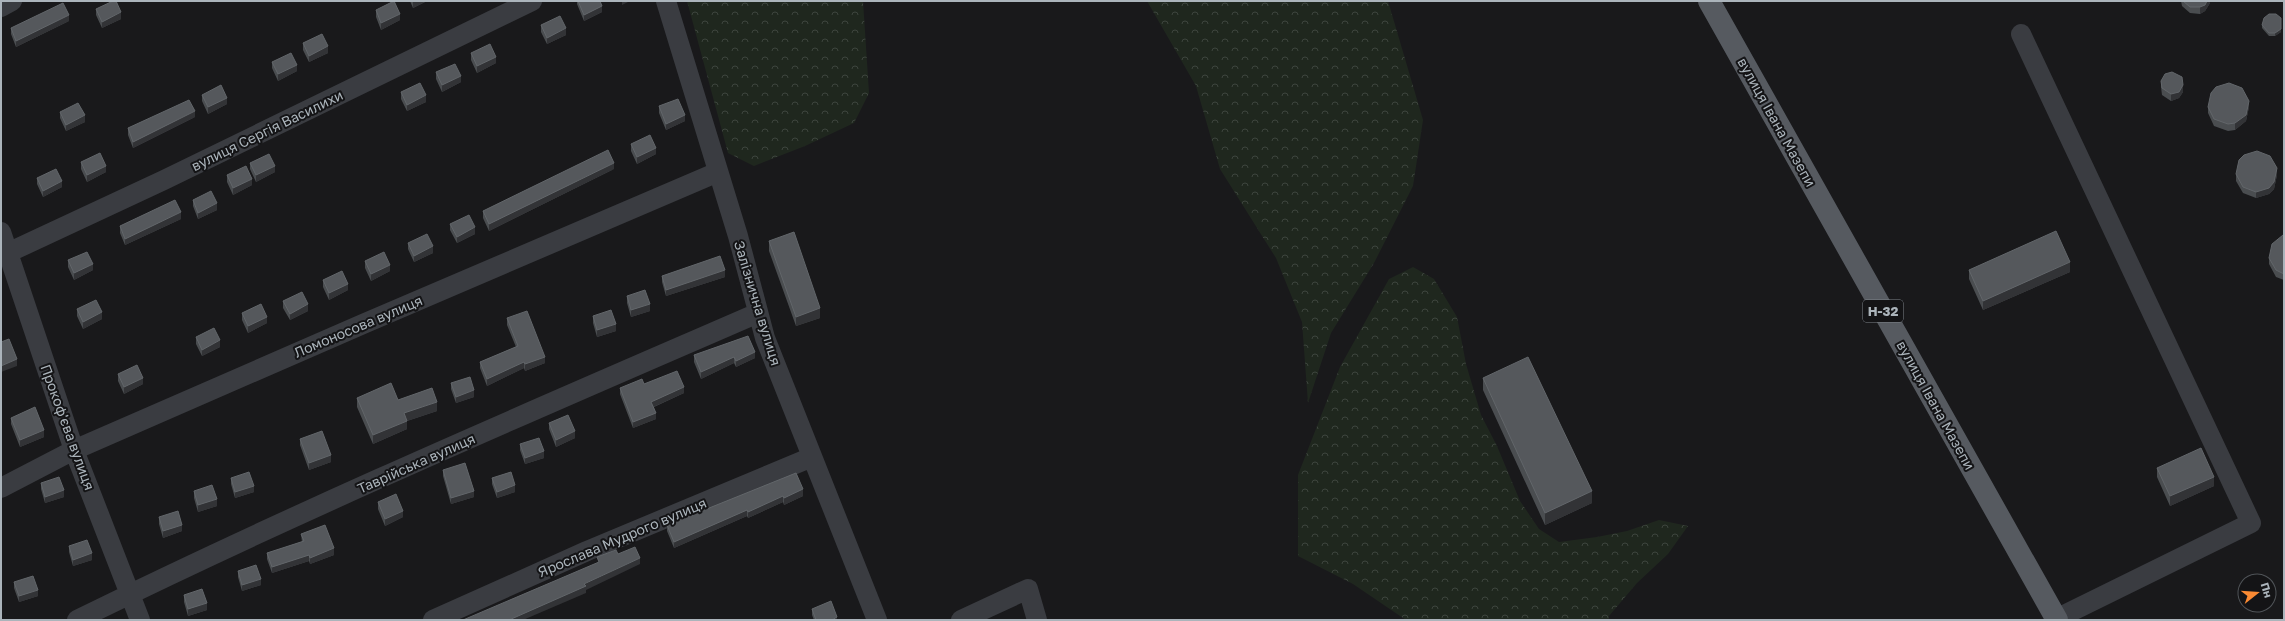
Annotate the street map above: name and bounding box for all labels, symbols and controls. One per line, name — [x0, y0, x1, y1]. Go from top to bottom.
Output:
street label: вулиця Івана Мазепи — [1734, 55, 1820, 189]
street label: вулиця Сергія Василихи — [188, 86, 346, 174]
street label: Залізнична вулиця — [731, 239, 785, 367]
street label: Ломоносова вулиця — [291, 291, 425, 361]
road number: Н-32 — [1863, 300, 1903, 322]
street label: вулиця Івана Мазепи — [1893, 338, 1979, 472]
street label: Прокоф'єва вулиця — [37, 362, 99, 492]
street label: Таврійська вулиця — [354, 429, 478, 497]
street label: Ярослава Мудрого вулиця — [535, 494, 709, 580]
north arrow — [2237, 573, 2277, 613]
text: Пн — [2259, 581, 2276, 599]

